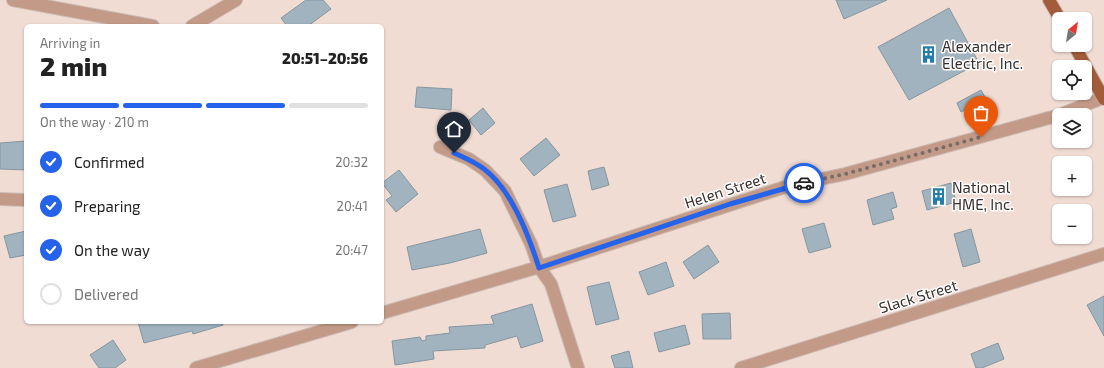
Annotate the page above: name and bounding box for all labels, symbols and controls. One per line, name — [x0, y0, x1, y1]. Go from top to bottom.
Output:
north arrow — [1052, 12, 1092, 52]
map controls — [1052, 12, 1092, 244]
text: Arriving in — [40, 35, 100, 51]
place label: Alexander Electric, Inc. — [942, 37, 1023, 72]
building icon: Alexander Electric, Inc. — [919, 45, 939, 65]
text: 20:51–20:56 — [282, 49, 368, 67]
text: 2 min — [40, 50, 107, 81]
button: locate — [1052, 60, 1092, 100]
pin — [964, 96, 998, 137]
icon: bag — [970, 102, 992, 124]
button: layers — [1052, 108, 1092, 148]
pin — [437, 112, 471, 153]
text: On the way · 210 m — [40, 114, 149, 130]
icon: home — [443, 118, 465, 140]
icon: check — [40, 151, 62, 173]
text: Confirmed — [74, 153, 145, 171]
text: 20:32 — [335, 154, 368, 170]
button: + — [1052, 156, 1092, 196]
courier — [784, 163, 824, 203]
street label: Helen Street — [682, 168, 768, 212]
icon: car — [793, 172, 815, 194]
place label: National HME, Inc. — [952, 178, 1014, 213]
building icon: National HME, Inc. — [929, 186, 949, 206]
icon: check — [40, 195, 62, 217]
text: Preparing — [74, 197, 140, 215]
text: 20:41 — [337, 198, 368, 214]
button: − — [1052, 204, 1092, 244]
icon: check — [40, 239, 62, 261]
text: On the way — [74, 241, 150, 259]
text: 20:47 — [335, 242, 368, 258]
street label: Slack Street — [877, 275, 960, 316]
text: Delivered — [74, 285, 139, 303]

